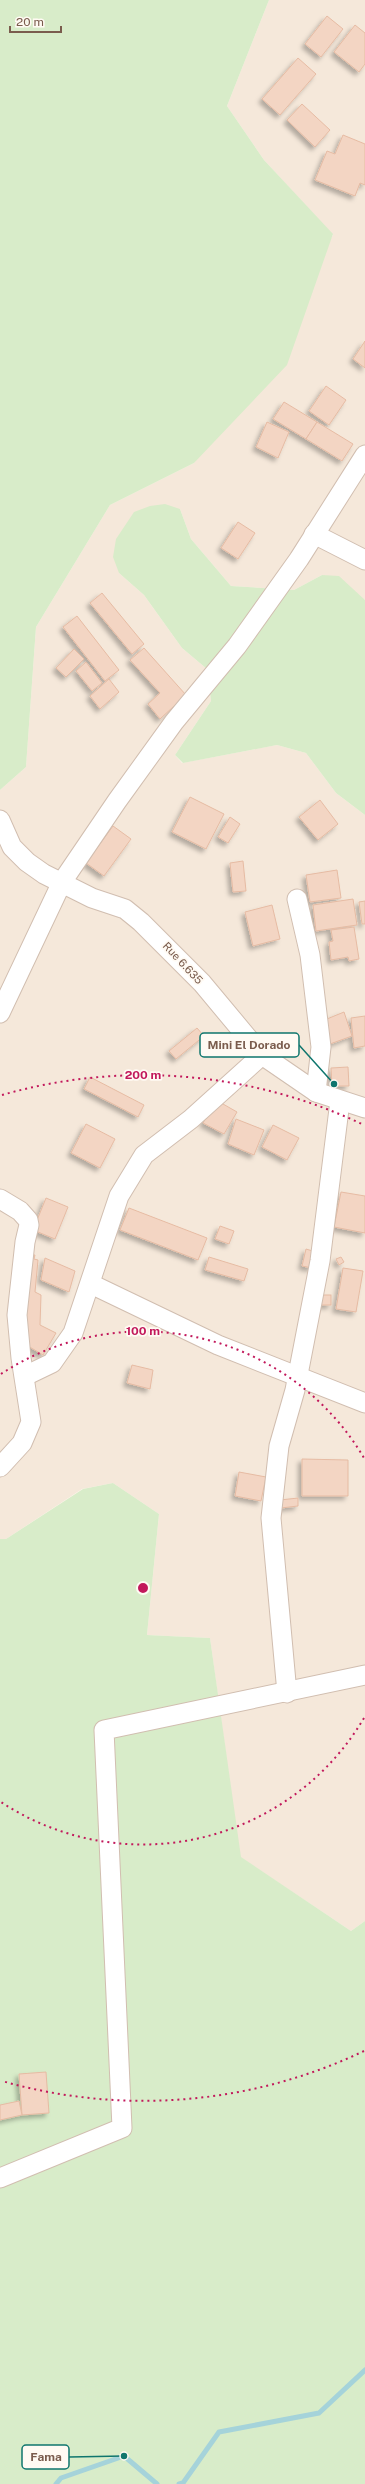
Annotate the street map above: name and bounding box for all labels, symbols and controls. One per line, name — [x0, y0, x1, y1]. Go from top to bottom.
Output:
scale bar — [10, 8, 61, 34]
text: 20 m — [16, 15, 44, 29]
street label: Rue 6.635 — [161, 940, 205, 986]
callout: Mini El Dorado — [200, 1033, 299, 1057]
text: Mini El Dorado — [208, 1038, 291, 1052]
text: 200 m — [125, 1068, 161, 1082]
text: 100 m — [126, 1324, 160, 1338]
centre of rings — [136, 1581, 150, 1595]
callout: Fama — [22, 2445, 69, 2469]
text: Fama — [30, 2450, 62, 2464]

